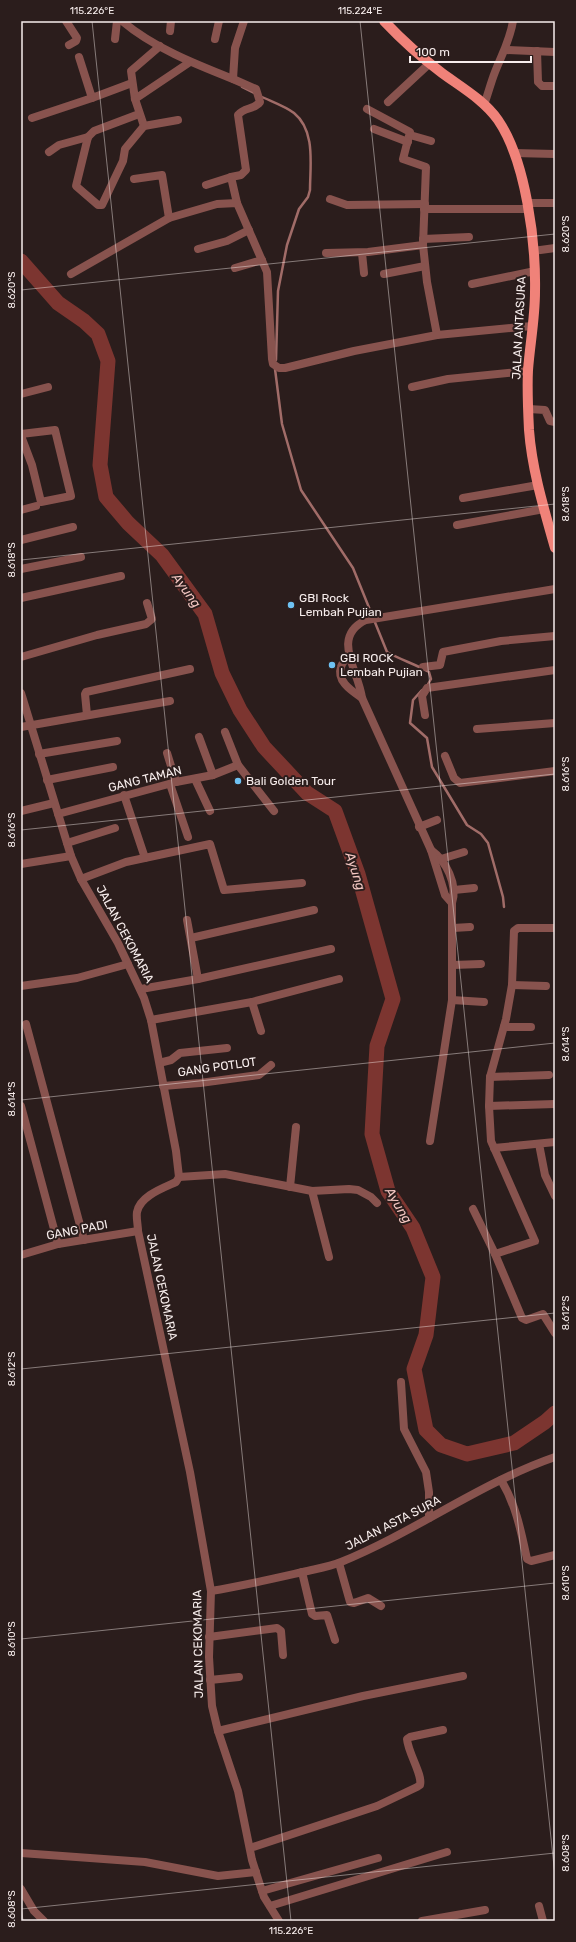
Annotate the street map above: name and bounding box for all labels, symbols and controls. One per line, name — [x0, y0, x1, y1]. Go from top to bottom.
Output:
text: 115.226°E — [70, 5, 114, 17]
text: 115.224°E — [338, 5, 382, 17]
scale bar — [410, 38, 531, 64]
text: 100 m — [416, 45, 450, 59]
text: 8.620°S — [560, 215, 572, 253]
text: 8.620°S — [6, 271, 18, 309]
street label: JALAN ANTASURA — [509, 276, 529, 380]
text: 8.618°S — [560, 486, 572, 522]
text: 8.618°S — [6, 542, 18, 578]
water label: Ayung — [168, 569, 204, 611]
place label: GBI Rock Lembah Pujian — [299, 591, 382, 619]
marker: GBI Rock Lembah Pujian — [286, 600, 296, 610]
place label: GBI ROCK Lembah Pujian — [340, 651, 423, 679]
marker: GBI ROCK Lembah Pujian — [327, 660, 337, 670]
text: 8.616°S — [560, 757, 572, 791]
street label: GANG TAMAN — [107, 763, 183, 795]
place label: Bali Golden Tour — [246, 774, 336, 788]
marker: Bali Golden Tour — [233, 776, 243, 786]
text: 8.616°S — [6, 813, 18, 847]
water label: Ayung — [341, 849, 369, 893]
street label: JALAN CEKOMARIA — [93, 883, 157, 985]
text: 8.614°S — [560, 1026, 572, 1062]
street label: GANG POTLOT — [177, 1055, 257, 1079]
text: 8.614°S — [6, 1081, 18, 1117]
water label: Ayung — [381, 1184, 415, 1227]
street label: GANG PADI — [45, 1217, 109, 1243]
street label: JALAN CEKOMARIA — [144, 1232, 180, 1342]
text: 8.612°S — [560, 1296, 572, 1330]
text: 8.612°S — [6, 1352, 18, 1386]
street label: JALAN ASTA SURA — [343, 1493, 443, 1553]
text: 8.610°S — [560, 1565, 572, 1601]
street label: JALAN CEKOMARIA — [190, 1590, 206, 1698]
text: 8.610°S — [6, 1621, 18, 1657]
text: 8.608°S — [560, 1834, 572, 1872]
text: 8.608°S — [6, 1890, 18, 1928]
text: 115.226°E — [269, 1925, 313, 1937]

